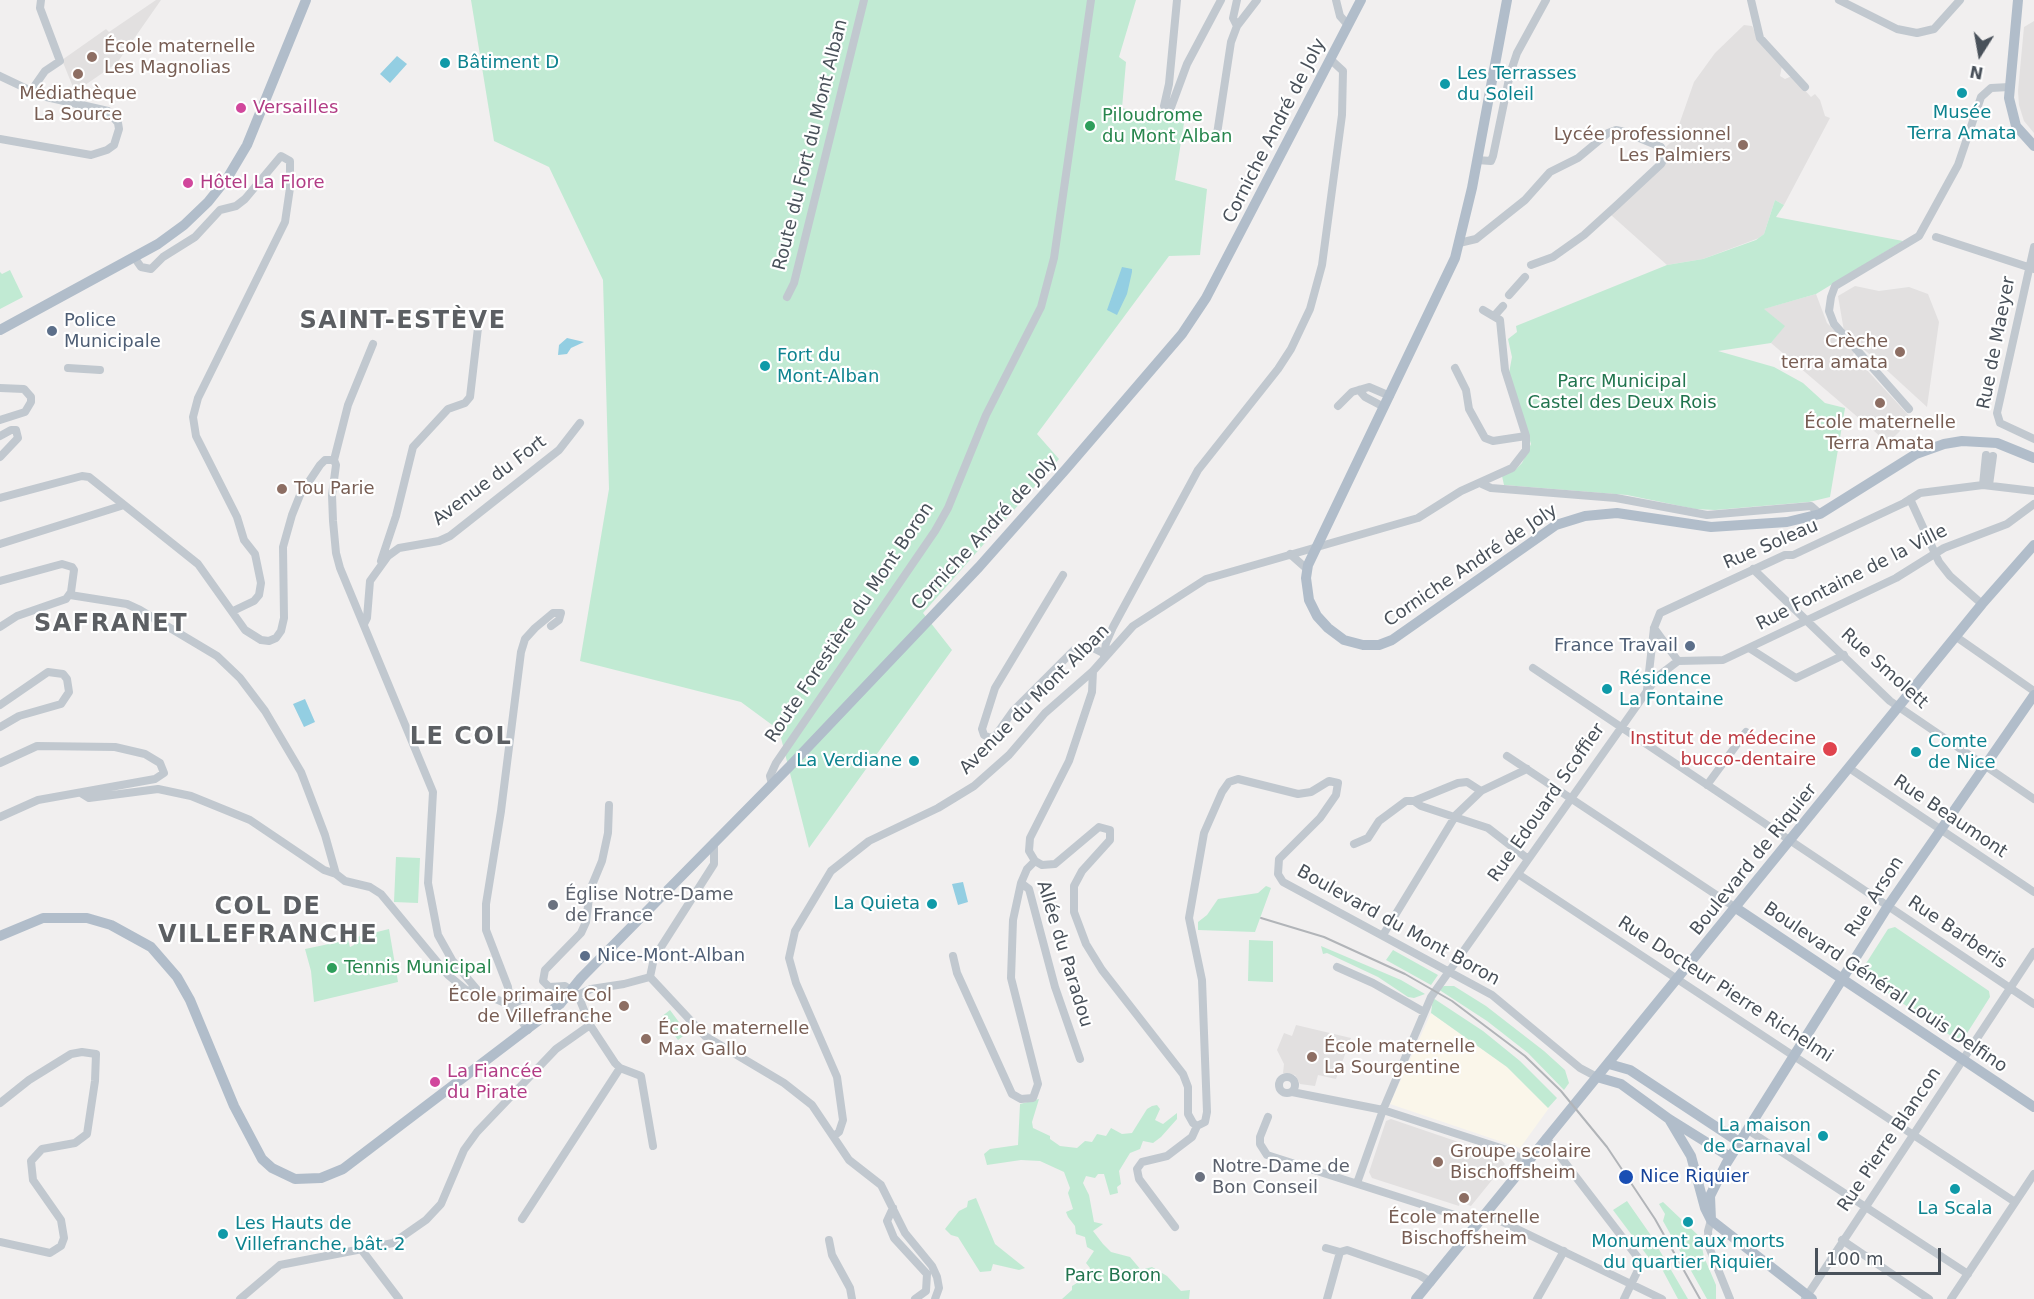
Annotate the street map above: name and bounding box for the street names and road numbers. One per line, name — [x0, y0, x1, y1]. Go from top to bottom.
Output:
street label: Route du Fort du Mont Alban — [769, 17, 853, 273]
street label: Corniche André de Joly — [1219, 35, 1331, 227]
street label: Rue de Maeyer — [1974, 275, 2020, 411]
street label: Avenue du Fort — [429, 431, 551, 531]
street label: Corniche André de Joly — [907, 451, 1063, 615]
street label: Route Forestière du Mont Boron — [761, 499, 939, 747]
street label: Corniche André de Joly — [1380, 500, 1562, 632]
street label: Rue Soleau — [1720, 515, 1822, 575]
street label: Rue Fontaine de la Ville — [1753, 520, 1951, 636]
street label: Avenue du Mont Alban — [956, 621, 1114, 779]
street label: Rue Smolett — [1836, 624, 1932, 714]
street label: Rue Edouard Scoffier — [1484, 720, 1610, 886]
street label: Rue Beaumont — [1889, 771, 2011, 863]
street label: Boulevard de Riquier — [1686, 780, 1822, 940]
street label: Rue Arson — [1841, 853, 1909, 941]
street label: Boulevard du Mont Boron — [1293, 861, 1503, 991]
street label: Allée du Paradou — [1031, 878, 1097, 1030]
street label: Rue Barberis — [1903, 892, 2011, 974]
street label: Boulevard Général Louis Delfino — [1759, 898, 2011, 1078]
street label: Rue Docteur Pierre Richelmi — [1613, 912, 1837, 1068]
street label: Rue Pierre Blancon — [1834, 1064, 1946, 1216]

